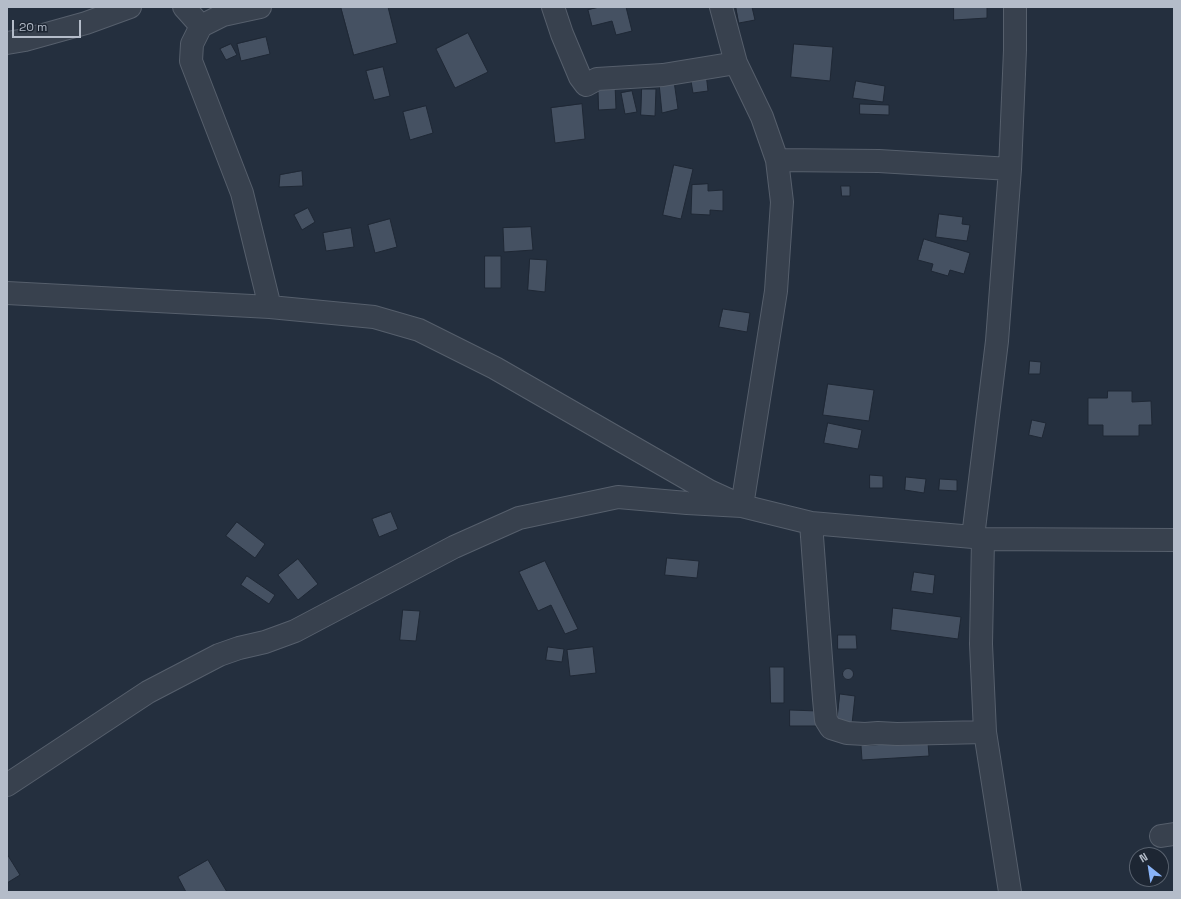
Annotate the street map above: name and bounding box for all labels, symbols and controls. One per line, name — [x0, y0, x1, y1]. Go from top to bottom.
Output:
scale bar — [14, 12, 83, 38]
text: 20 m — [19, 19, 47, 35]
north arrow — [1129, 847, 1169, 887]
text: N — [1137, 850, 1150, 865]

